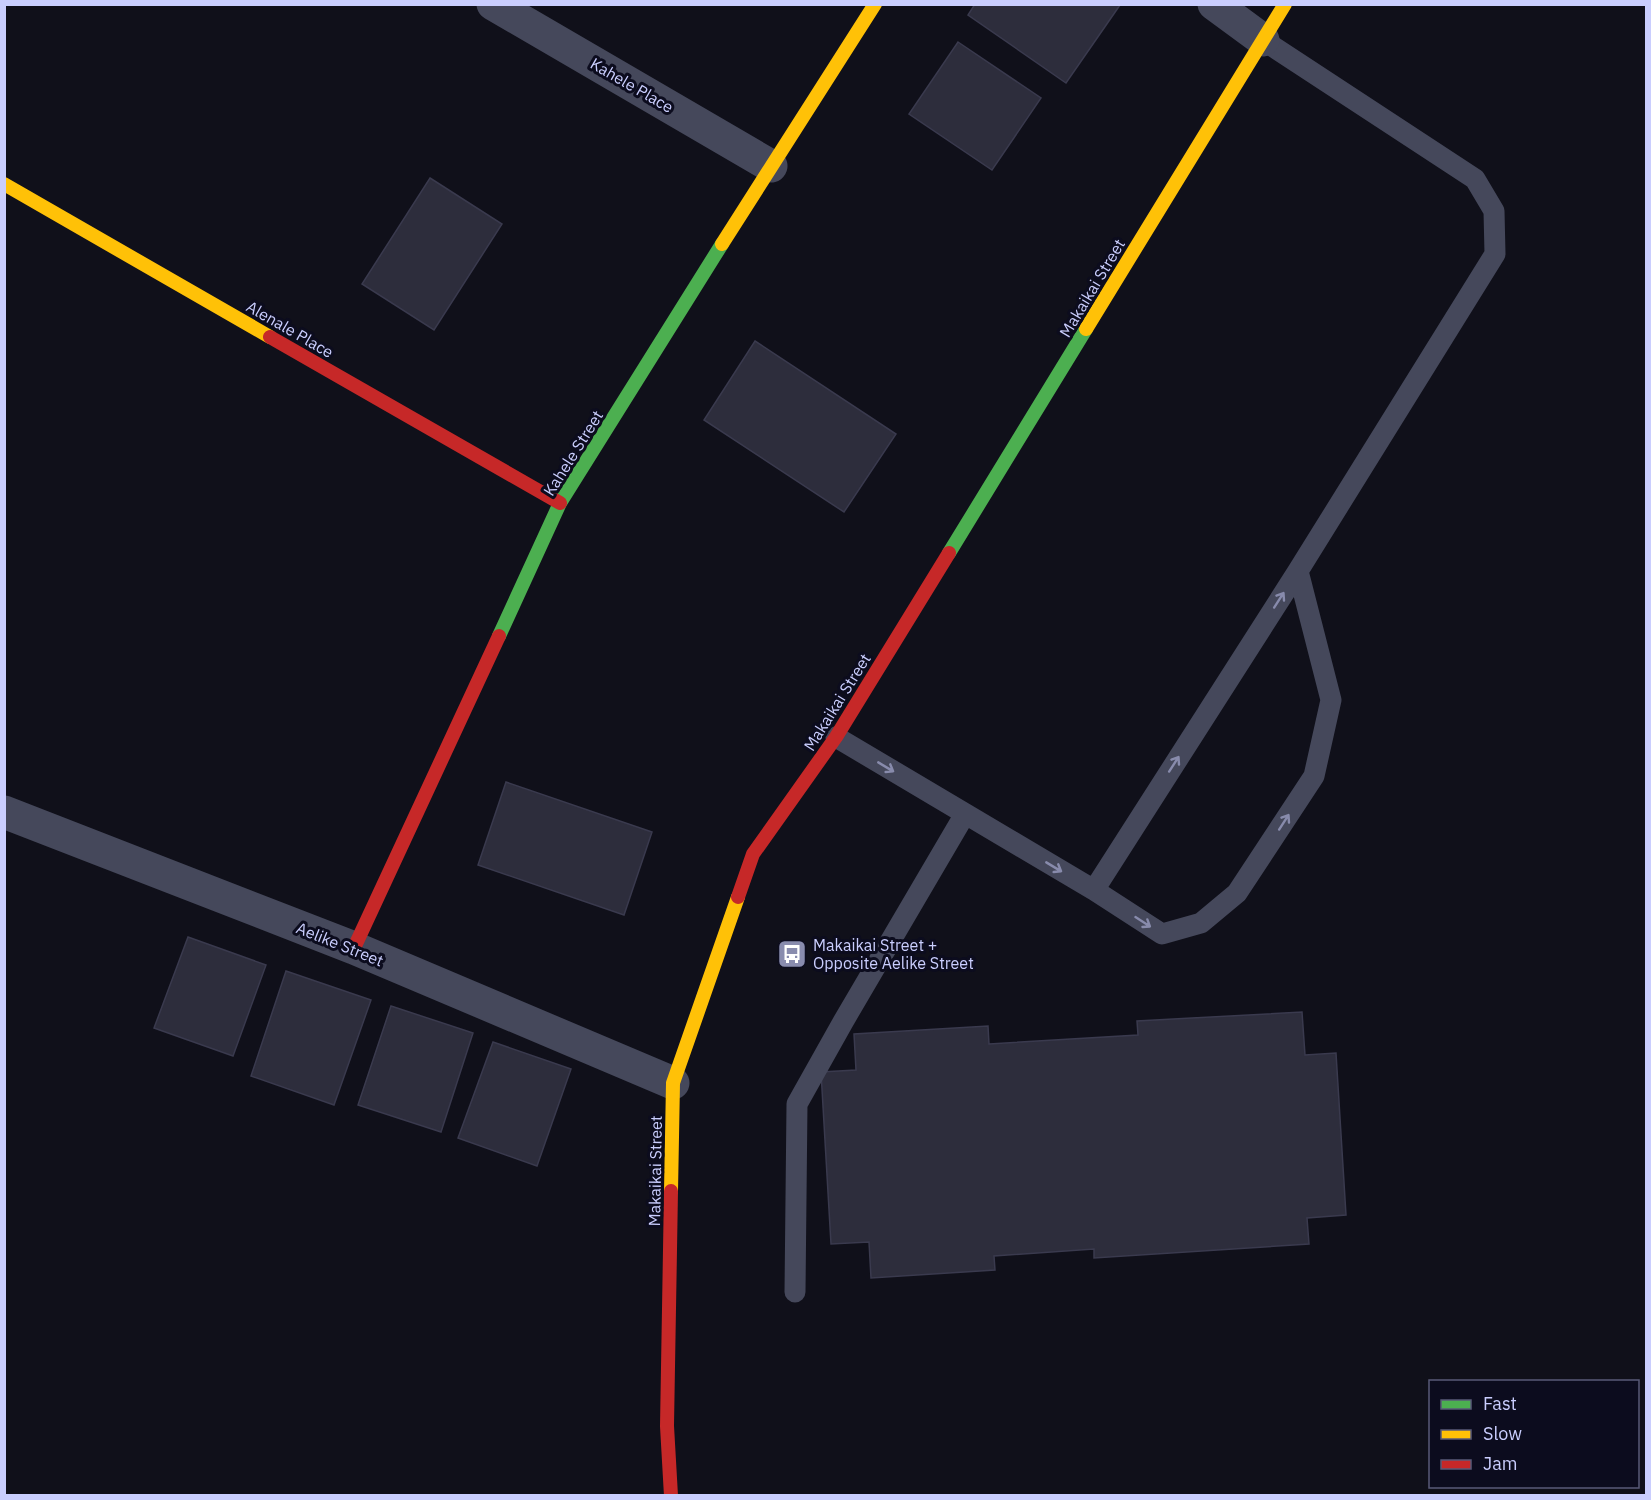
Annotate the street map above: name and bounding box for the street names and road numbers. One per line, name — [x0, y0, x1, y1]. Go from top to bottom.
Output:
street label: Kahele Place — [587, 53, 677, 117]
street label: Makaikai Street — [1055, 235, 1129, 341]
street label: Alenale Place — [243, 296, 337, 362]
street label: Kahele Street — [539, 407, 607, 499]
street label: Makaikai Street — [799, 650, 875, 754]
street label: Aelike Street — [294, 917, 386, 971]
street label: Makaikai Street — [644, 1115, 666, 1227]

